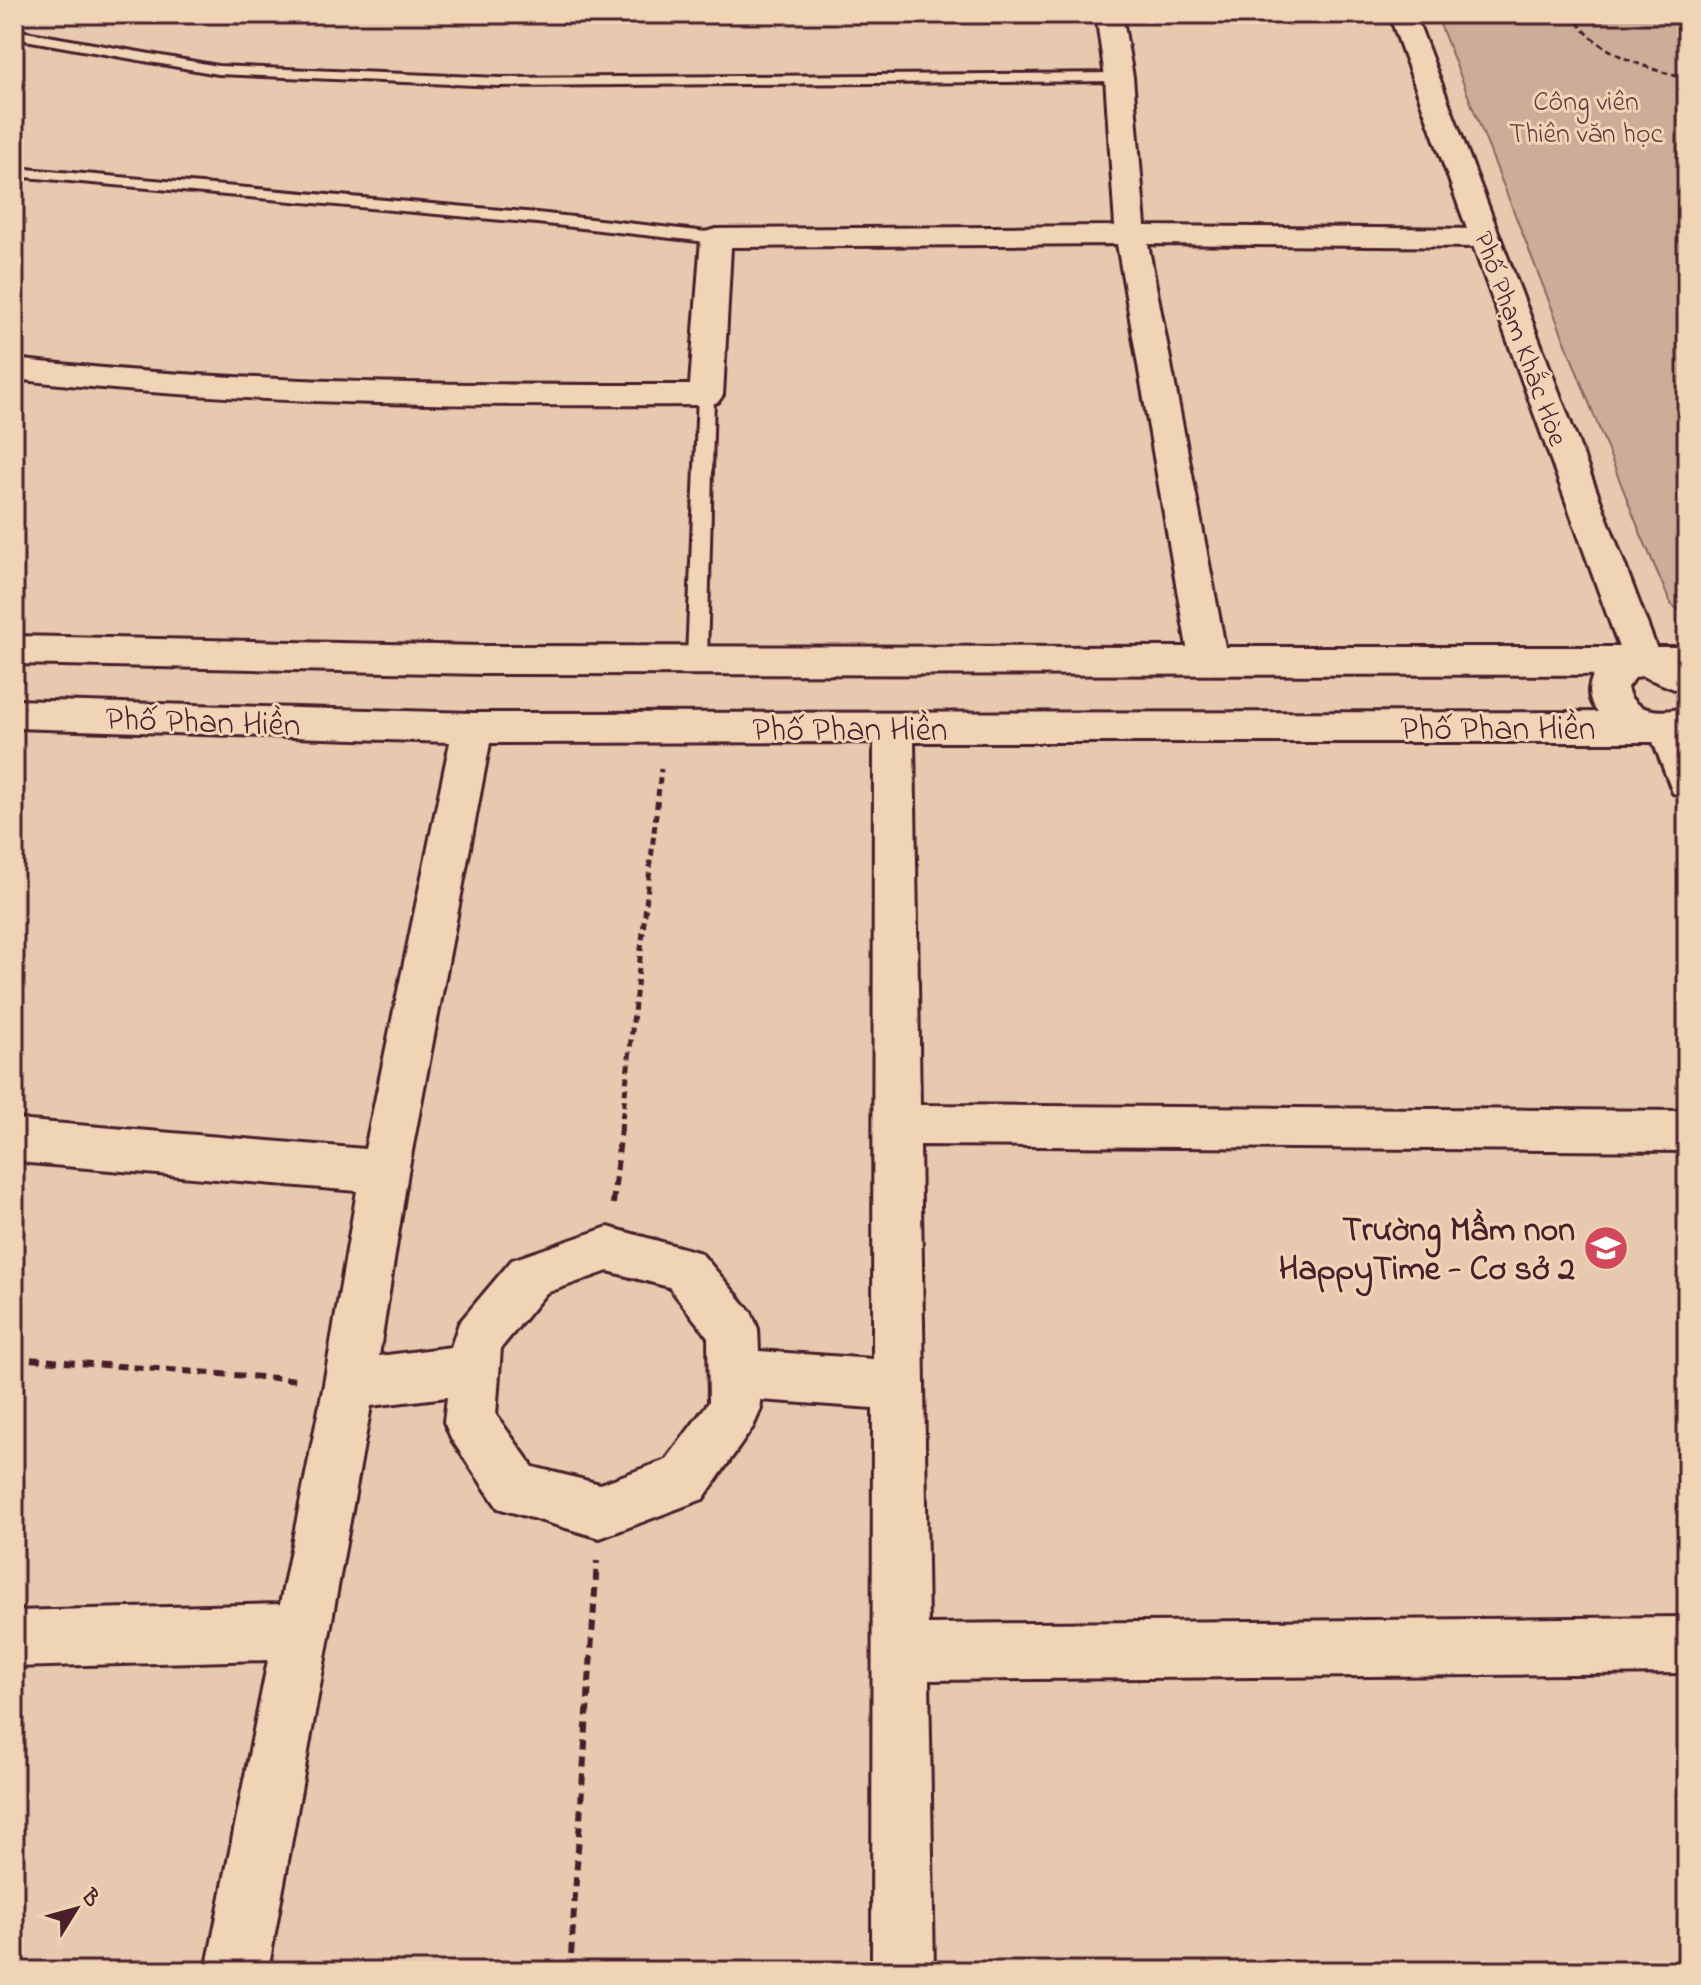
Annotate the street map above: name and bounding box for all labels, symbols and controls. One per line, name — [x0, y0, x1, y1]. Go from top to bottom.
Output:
park label: Công viên Thiên văn học — [1509, 83, 1663, 156]
street label: Phố Phạm Khắc Hòe — [1461, 226, 1577, 453]
street label: Phố Phan Hiền — [104, 696, 301, 752]
street label: Phố Phan Hiền — [1400, 706, 1596, 756]
street label: Phố Phan Hiền — [752, 707, 948, 757]
place label: Trường Mầm non HappyTime - Cơ sở 2 — [1279, 1207, 1575, 1297]
school or university icon: Trường Mầm non HappyTime - Cơ sở 2 — [1582, 1224, 1630, 1272]
north arrow — [36, 1869, 116, 1949]
text: B — [72, 1882, 107, 1914]

